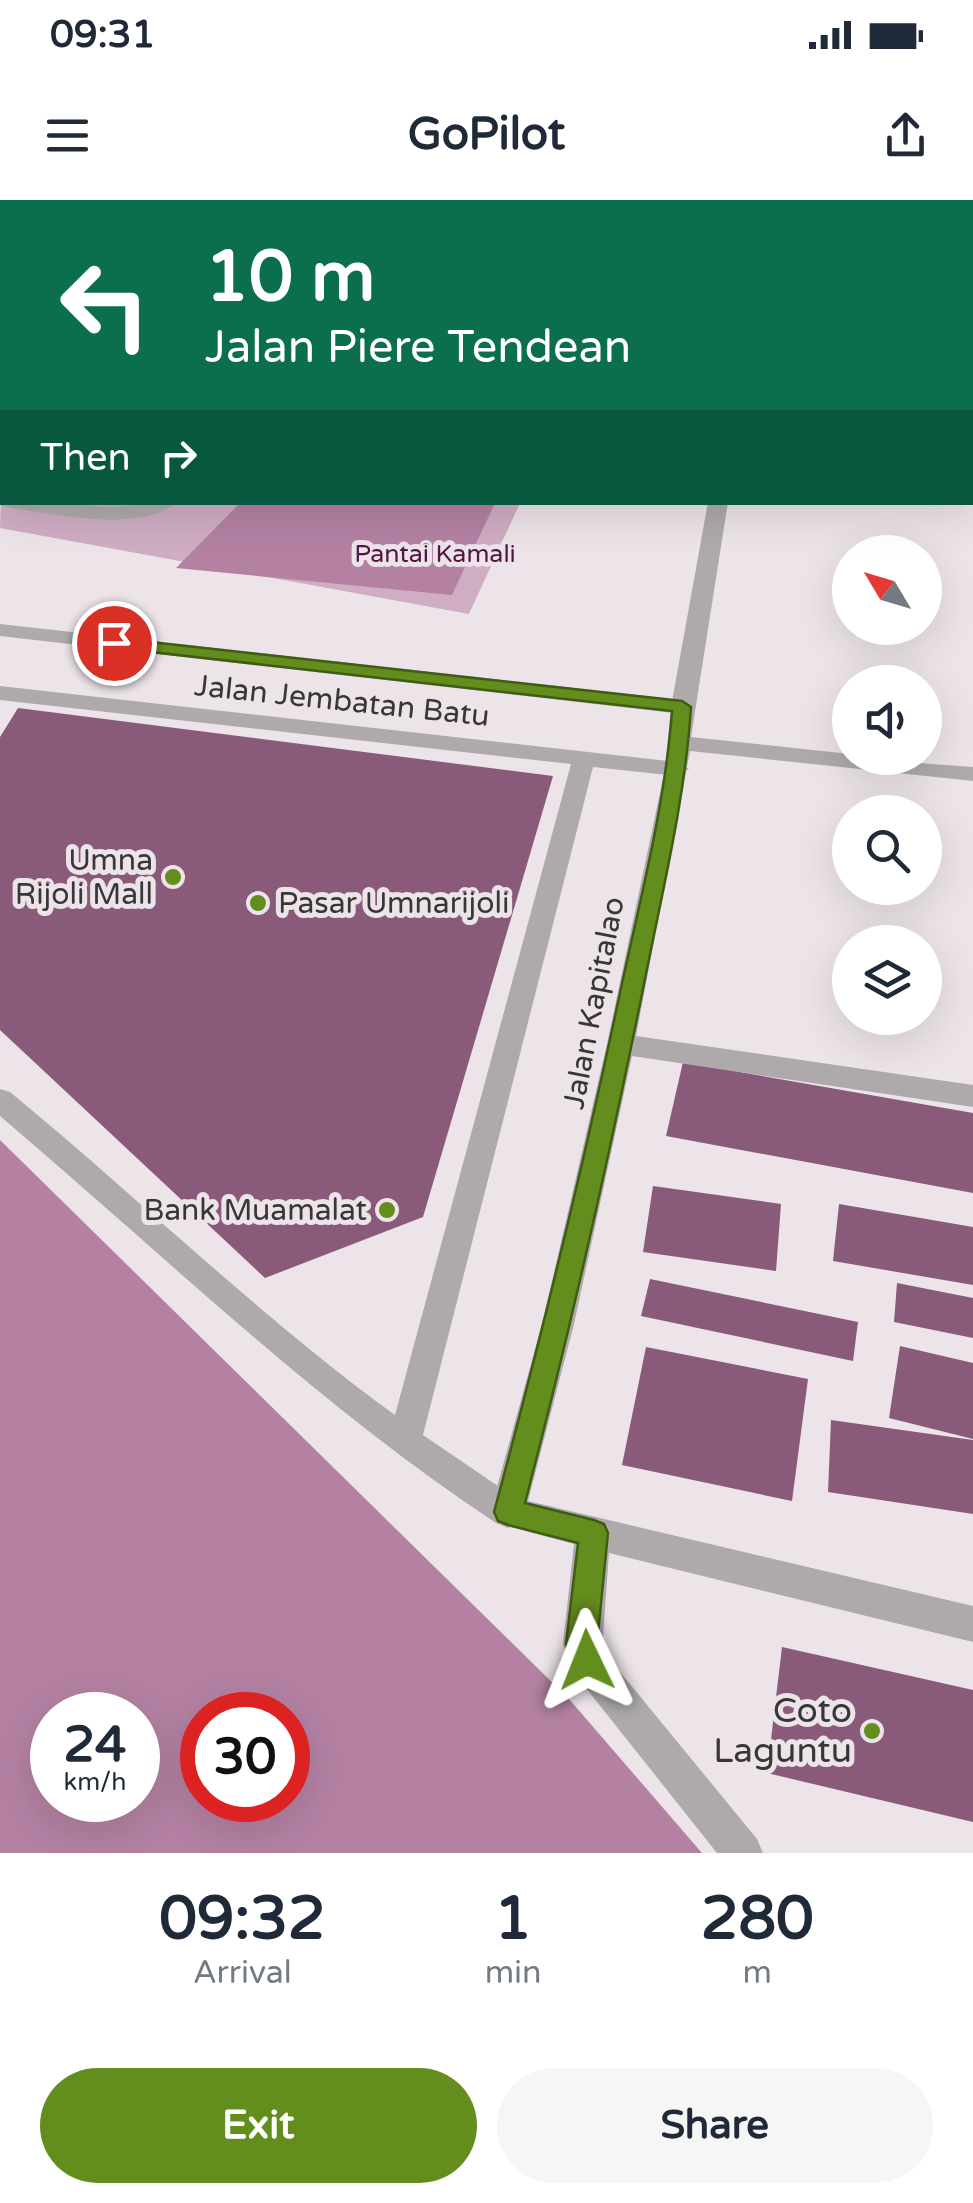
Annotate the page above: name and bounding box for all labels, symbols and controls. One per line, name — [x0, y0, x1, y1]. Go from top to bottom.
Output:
text: 09:31 — [50, 12, 155, 58]
icon: menu — [40, 108, 95, 163]
text: GoPilot — [408, 108, 565, 162]
icon: share — [878, 108, 933, 163]
text: 10 m — [205, 236, 375, 320]
icon: left — [40, 240, 170, 370]
text: Jalan Piere Tendean — [205, 321, 631, 375]
icon: right — [151, 430, 206, 485]
text: Then — [40, 435, 131, 481]
north arrow — [832, 535, 942, 645]
map controls — [832, 535, 942, 1035]
park label: Pantai Kamali — [354, 539, 516, 569]
pin — [72, 601, 157, 686]
icon: arrive — [87, 616, 142, 671]
button: sound — [832, 665, 942, 775]
street label: Jalan Jembatan Batu — [193, 667, 491, 735]
button: search — [832, 795, 942, 905]
place label: Umna Rijoli Mall — [15, 842, 153, 913]
marker: Umna Rijoli Mall — [162, 866, 184, 888]
place label: Pasar Umnarijoli — [278, 885, 509, 922]
marker: Pasar Umnarijoli — [247, 892, 269, 914]
street label: Jalan Kapitalao — [555, 894, 633, 1112]
button: layers — [832, 925, 942, 1035]
place label: Bank Muamalat — [143, 1192, 367, 1229]
marker: Bank Muamalat — [376, 1199, 398, 1221]
position arrow — [535, 1608, 639, 1712]
place label: Coto Laguntu — [713, 1690, 852, 1772]
speed limit sign: 30 — [180, 1692, 310, 1822]
text: 24 — [64, 1715, 126, 1775]
marker: Coto Laguntu — [861, 1720, 883, 1742]
text: km/h — [64, 1767, 126, 1797]
text: 09:32 — [159, 1883, 326, 1955]
text: 1 — [494, 1883, 532, 1955]
text: 280 — [701, 1883, 814, 1955]
text: Arrival — [193, 1954, 292, 1992]
text: min — [485, 1954, 542, 1992]
text: m — [743, 1954, 772, 1992]
button: Exit — [40, 2068, 477, 2183]
button: Share — [497, 2068, 933, 2183]

